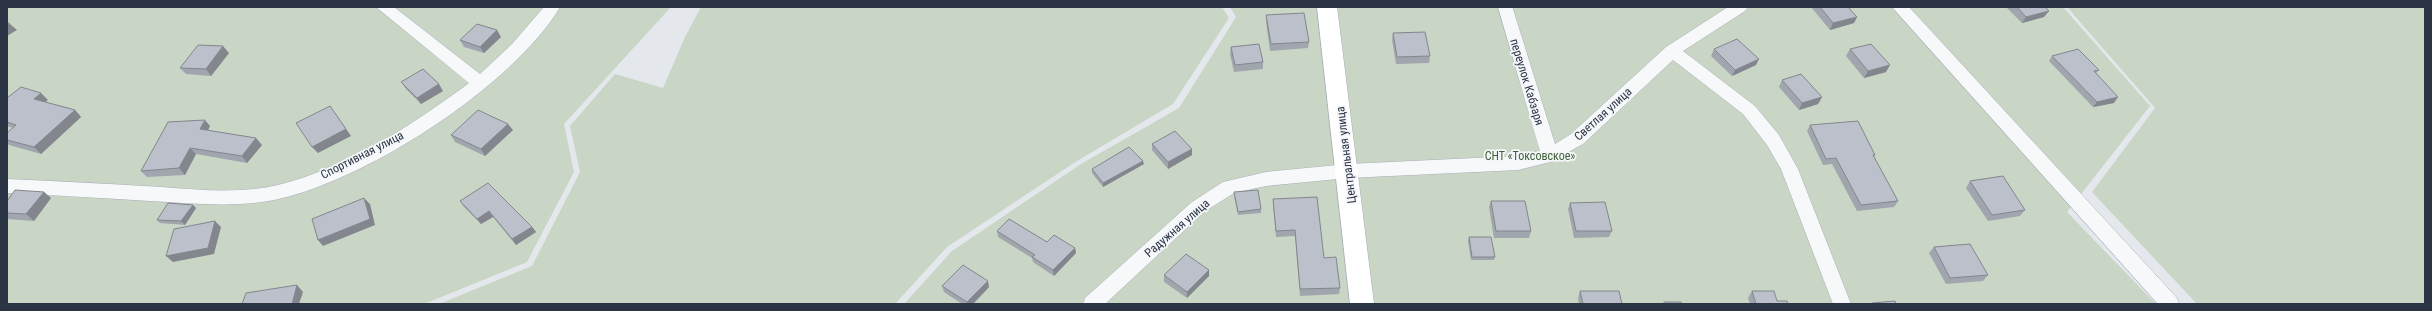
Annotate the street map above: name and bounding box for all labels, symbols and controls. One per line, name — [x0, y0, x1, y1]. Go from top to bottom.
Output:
street label: переулок Кабзаря — [1507, 37, 1547, 127]
street label: Светлая улица — [1571, 84, 1635, 143]
street label: Центральная улица — [1333, 106, 1359, 204]
street label: Спортивная улица — [318, 128, 406, 182]
park label: СНТ «Токсовское» — [1485, 149, 1575, 163]
street label: Радужная улица — [1142, 196, 1212, 260]

